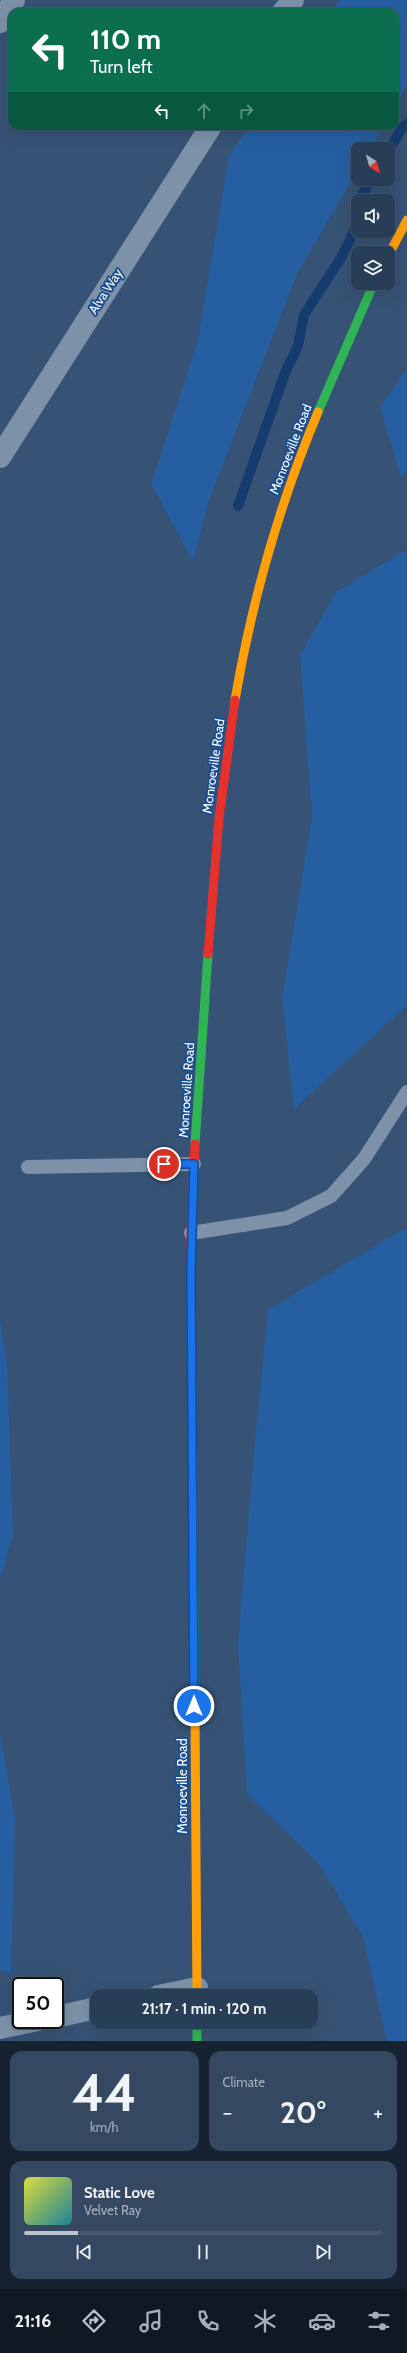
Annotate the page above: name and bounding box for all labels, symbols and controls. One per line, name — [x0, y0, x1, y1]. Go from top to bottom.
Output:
text: 110 m — [90, 22, 161, 56]
icon: left — [24, 24, 76, 76]
text: Turn left — [90, 56, 153, 78]
icon: left — [151, 100, 173, 122]
icon: ahead — [193, 100, 215, 122]
icon: right — [235, 100, 257, 122]
north arrow — [351, 142, 395, 186]
map controls — [351, 142, 395, 290]
button: sound — [351, 194, 395, 238]
button: layers — [351, 246, 395, 290]
street label: Alva Way — [84, 265, 126, 317]
street label: Monroeville Road — [265, 402, 315, 496]
street label: Monroeville Road — [198, 718, 228, 814]
street label: Monroeville Road — [175, 1042, 197, 1138]
pin — [147, 1147, 181, 1181]
icon: arrive — [153, 1153, 175, 1175]
position arrow — [173, 1685, 215, 1727]
street label: Monroeville Road — [174, 1738, 190, 1834]
speed limit sign: 50 — [12, 1977, 64, 2029]
text: 21:17 · 1 min · 120 m — [142, 2000, 266, 2018]
text: 44 — [72, 2061, 137, 2124]
text: Climate — [223, 2074, 265, 2090]
text: 20° — [280, 2094, 326, 2131]
text: − — [223, 2099, 232, 2126]
text: + — [373, 2099, 383, 2126]
text: km/h — [90, 2119, 118, 2135]
text: Static Love — [84, 2184, 155, 2202]
text: Velvet Ray — [84, 2202, 141, 2218]
icon: previous — [73, 2241, 95, 2263]
icon: pause — [192, 2241, 214, 2263]
icon: next — [312, 2241, 334, 2263]
icon: directions — [80, 2307, 108, 2335]
icon: music — [137, 2307, 165, 2335]
icon: phone — [194, 2307, 222, 2335]
icon: climate — [251, 2307, 279, 2335]
icon: car — [308, 2307, 336, 2335]
icon: filters — [365, 2307, 393, 2335]
text: 21:16 — [14, 2310, 51, 2332]

